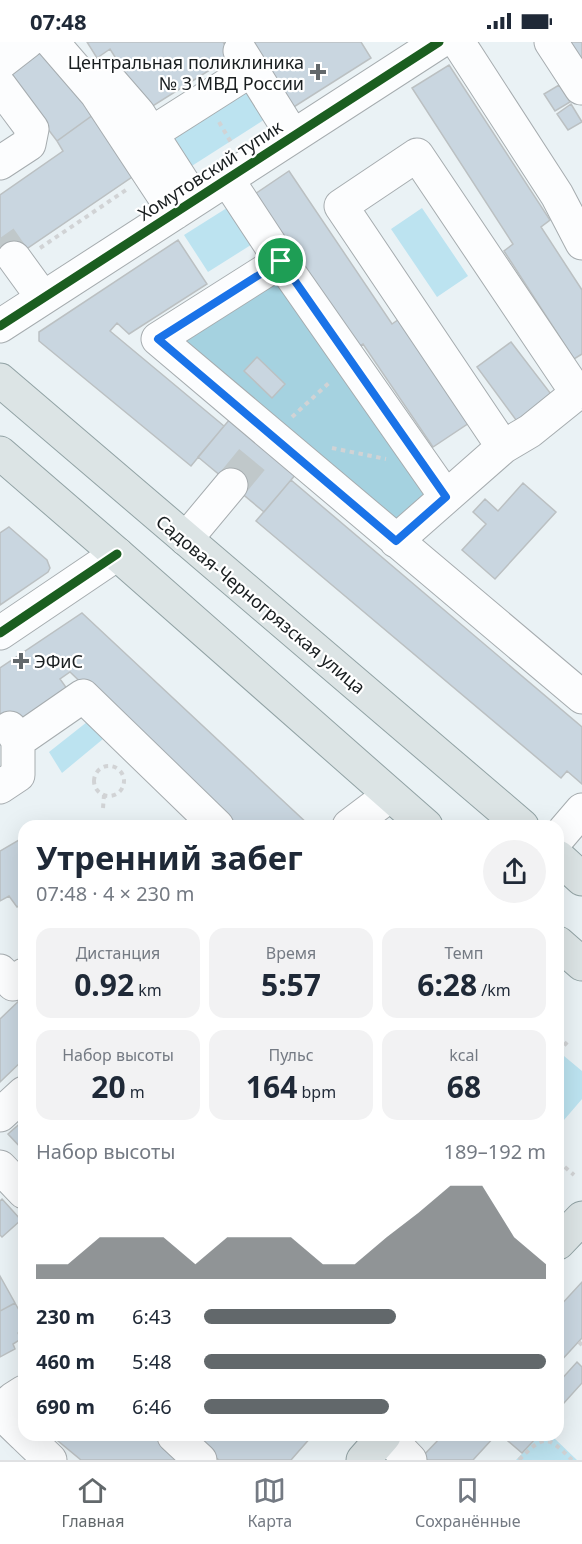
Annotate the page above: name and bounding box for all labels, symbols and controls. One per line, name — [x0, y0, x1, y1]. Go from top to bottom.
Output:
text: 07:48 — [30, 6, 87, 36]
place label: Центральная поликлиника № 3 МВД России — [68, 50, 304, 95]
marker: Центральная поликлиника № 3 МВД России — [309, 63, 327, 81]
street label: Хомутовский тупик — [133, 114, 287, 226]
pin — [255, 235, 306, 286]
icon: arrive — [264, 244, 297, 277]
street label: Садовая-Черногрязская улица — [151, 509, 371, 699]
place label: ЭФиС — [34, 649, 83, 673]
marker: ЭФиС — [12, 652, 30, 670]
text: Утренний забег — [36, 835, 303, 880]
button: share — [483, 840, 546, 903]
text: 07:48 · 4 × 230 m — [36, 880, 194, 907]
text: Дистанция — [76, 942, 160, 964]
text: Время — [266, 942, 316, 964]
text: Темп — [444, 942, 484, 964]
text: 0.92 — [74, 964, 134, 1005]
text: 5:57 — [261, 964, 321, 1005]
text: 6:28 — [417, 964, 477, 1005]
text: km — [134, 979, 162, 1001]
text: /km — [477, 979, 511, 1001]
text: Набор высоты — [62, 1044, 174, 1066]
text: Пульс — [268, 1044, 314, 1066]
text: kcal — [449, 1044, 479, 1066]
text: 20 — [91, 1066, 126, 1107]
text: 164 — [246, 1066, 297, 1107]
text: 68 — [447, 1066, 481, 1107]
text: m — [126, 1081, 145, 1103]
text: bpm — [297, 1081, 336, 1103]
text: Набор высоты — [36, 1138, 175, 1165]
text: 189–192 m — [443, 1138, 546, 1165]
text: 230 m — [36, 1303, 95, 1330]
text: 6:43 — [132, 1303, 172, 1330]
text: 460 m — [36, 1348, 95, 1375]
text: 5:48 — [132, 1348, 172, 1375]
text: 690 m — [36, 1393, 95, 1420]
text: 6:46 — [132, 1393, 172, 1420]
tab: Главная — [61, 1474, 124, 1532]
tab: Карта — [247, 1474, 292, 1532]
tab: Сохранённые — [415, 1474, 520, 1532]

